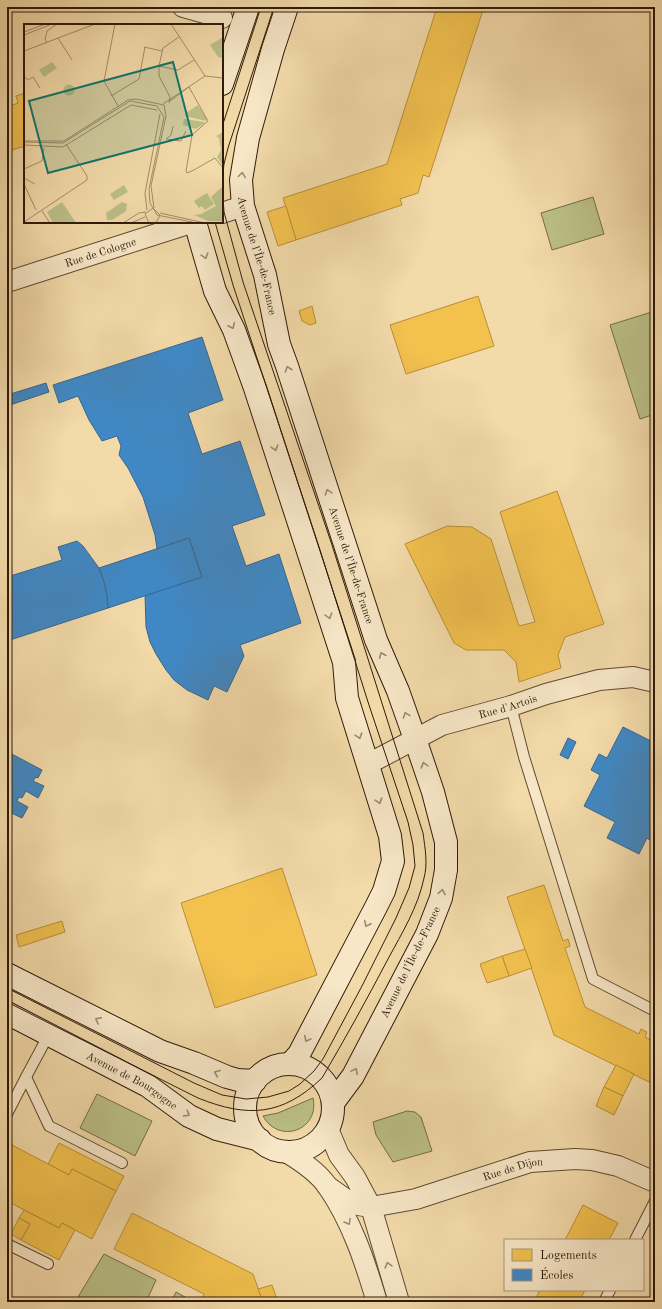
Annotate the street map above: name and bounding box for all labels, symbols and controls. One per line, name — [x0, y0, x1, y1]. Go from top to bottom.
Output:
inset map — [24, 24, 223, 223]
one-way arrow — [237, 172, 246, 178]
street label: Avenue de l’Île-de-France — [235, 196, 277, 316]
street label: Rue de Cologne — [64, 237, 138, 270]
one-way arrow — [200, 253, 209, 260]
one-way arrow — [227, 321, 235, 329]
one-way arrow — [284, 365, 293, 372]
one-way arrow — [270, 445, 278, 452]
one-way arrow — [324, 489, 333, 496]
street label: Avenue de l’Île-de-France — [326, 506, 374, 626]
one-way arrow — [324, 612, 333, 619]
one-way arrow — [379, 652, 387, 659]
street label: Rue d'Artois — [478, 693, 539, 722]
one-way arrow — [403, 712, 411, 719]
one-way arrow — [354, 732, 363, 739]
one-way arrow — [420, 762, 429, 769]
one-way arrow — [374, 797, 383, 804]
one-way arrow — [438, 889, 446, 895]
street label: Avenue de l’Île-de-France — [378, 904, 443, 1020]
one-way arrow — [364, 919, 372, 927]
one-way arrow — [95, 1017, 102, 1025]
one-way arrow — [304, 1035, 312, 1042]
street label: Avenue de Bourgogne — [84, 1051, 179, 1112]
one-way arrow — [350, 1068, 358, 1075]
one-way arrow — [213, 1069, 220, 1077]
one-way arrow — [183, 1109, 190, 1116]
street label: Rue de Dijon — [482, 1157, 543, 1184]
one-way arrow — [343, 1218, 350, 1225]
legend — [504, 1239, 644, 1291]
text: Logements — [540, 1250, 597, 1262]
one-way arrow — [384, 1261, 393, 1268]
text: Écoles — [540, 1267, 573, 1282]

